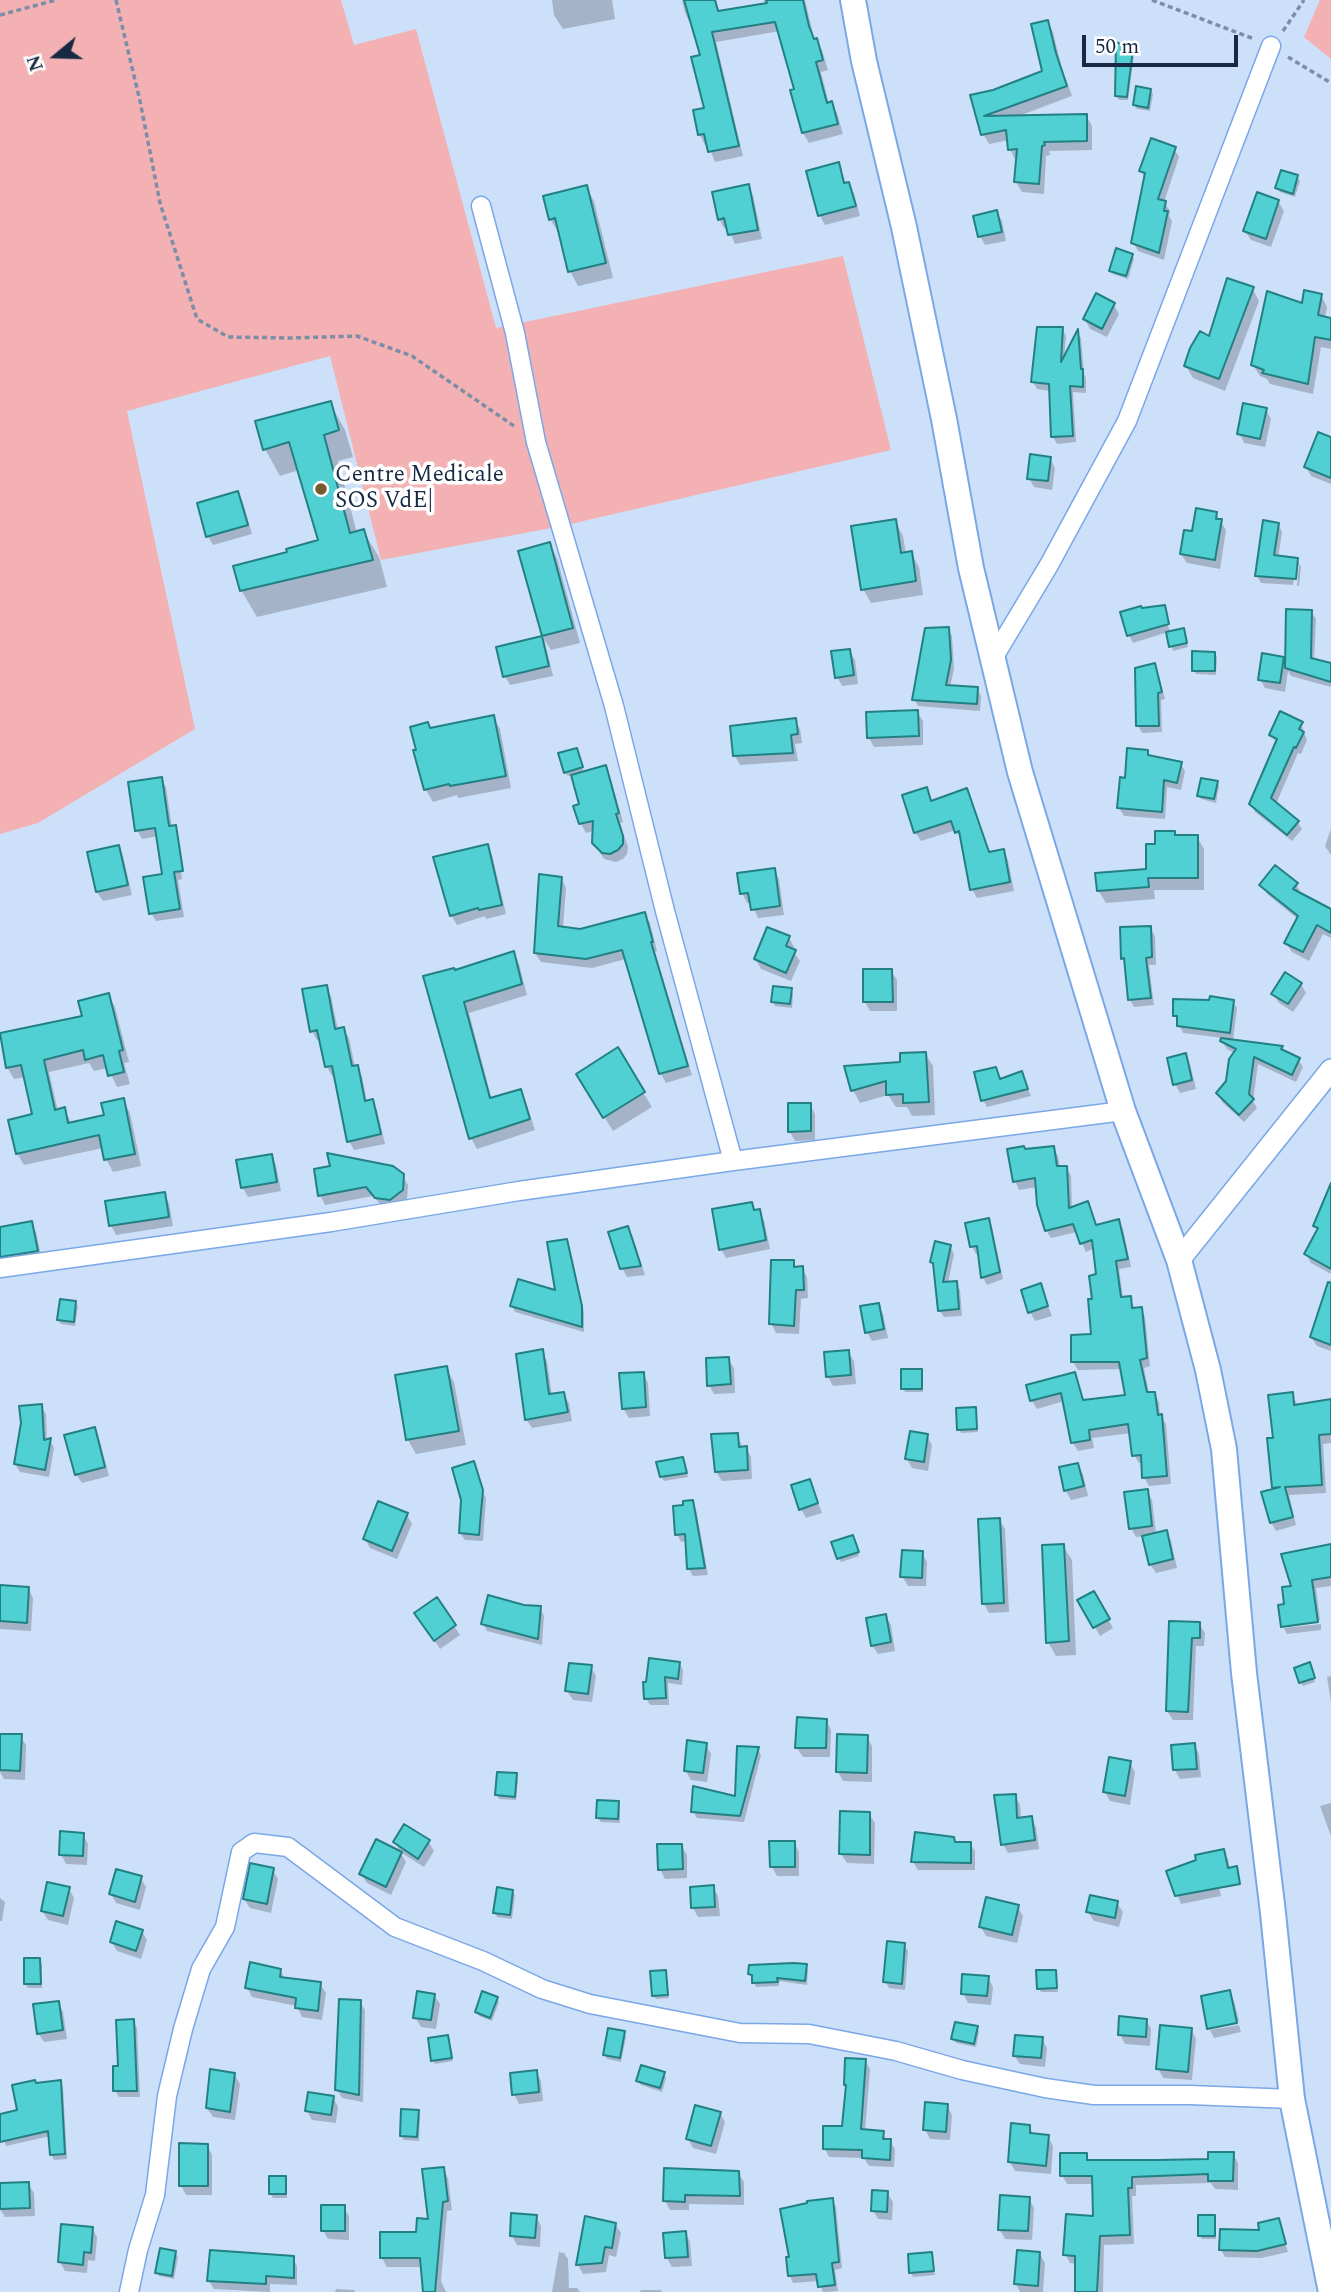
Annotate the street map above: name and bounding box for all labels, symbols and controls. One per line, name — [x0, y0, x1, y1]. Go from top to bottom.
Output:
north arrow — [21, 21, 91, 91]
scale bar — [1086, 21, 1242, 65]
text: 50 m — [1095, 31, 1139, 63]
text: N — [19, 51, 52, 75]
place label: Centre Medicale SOS VdE| — [335, 462, 504, 516]
marker: Centre Medicale SOS VdE| — [313, 481, 329, 497]

